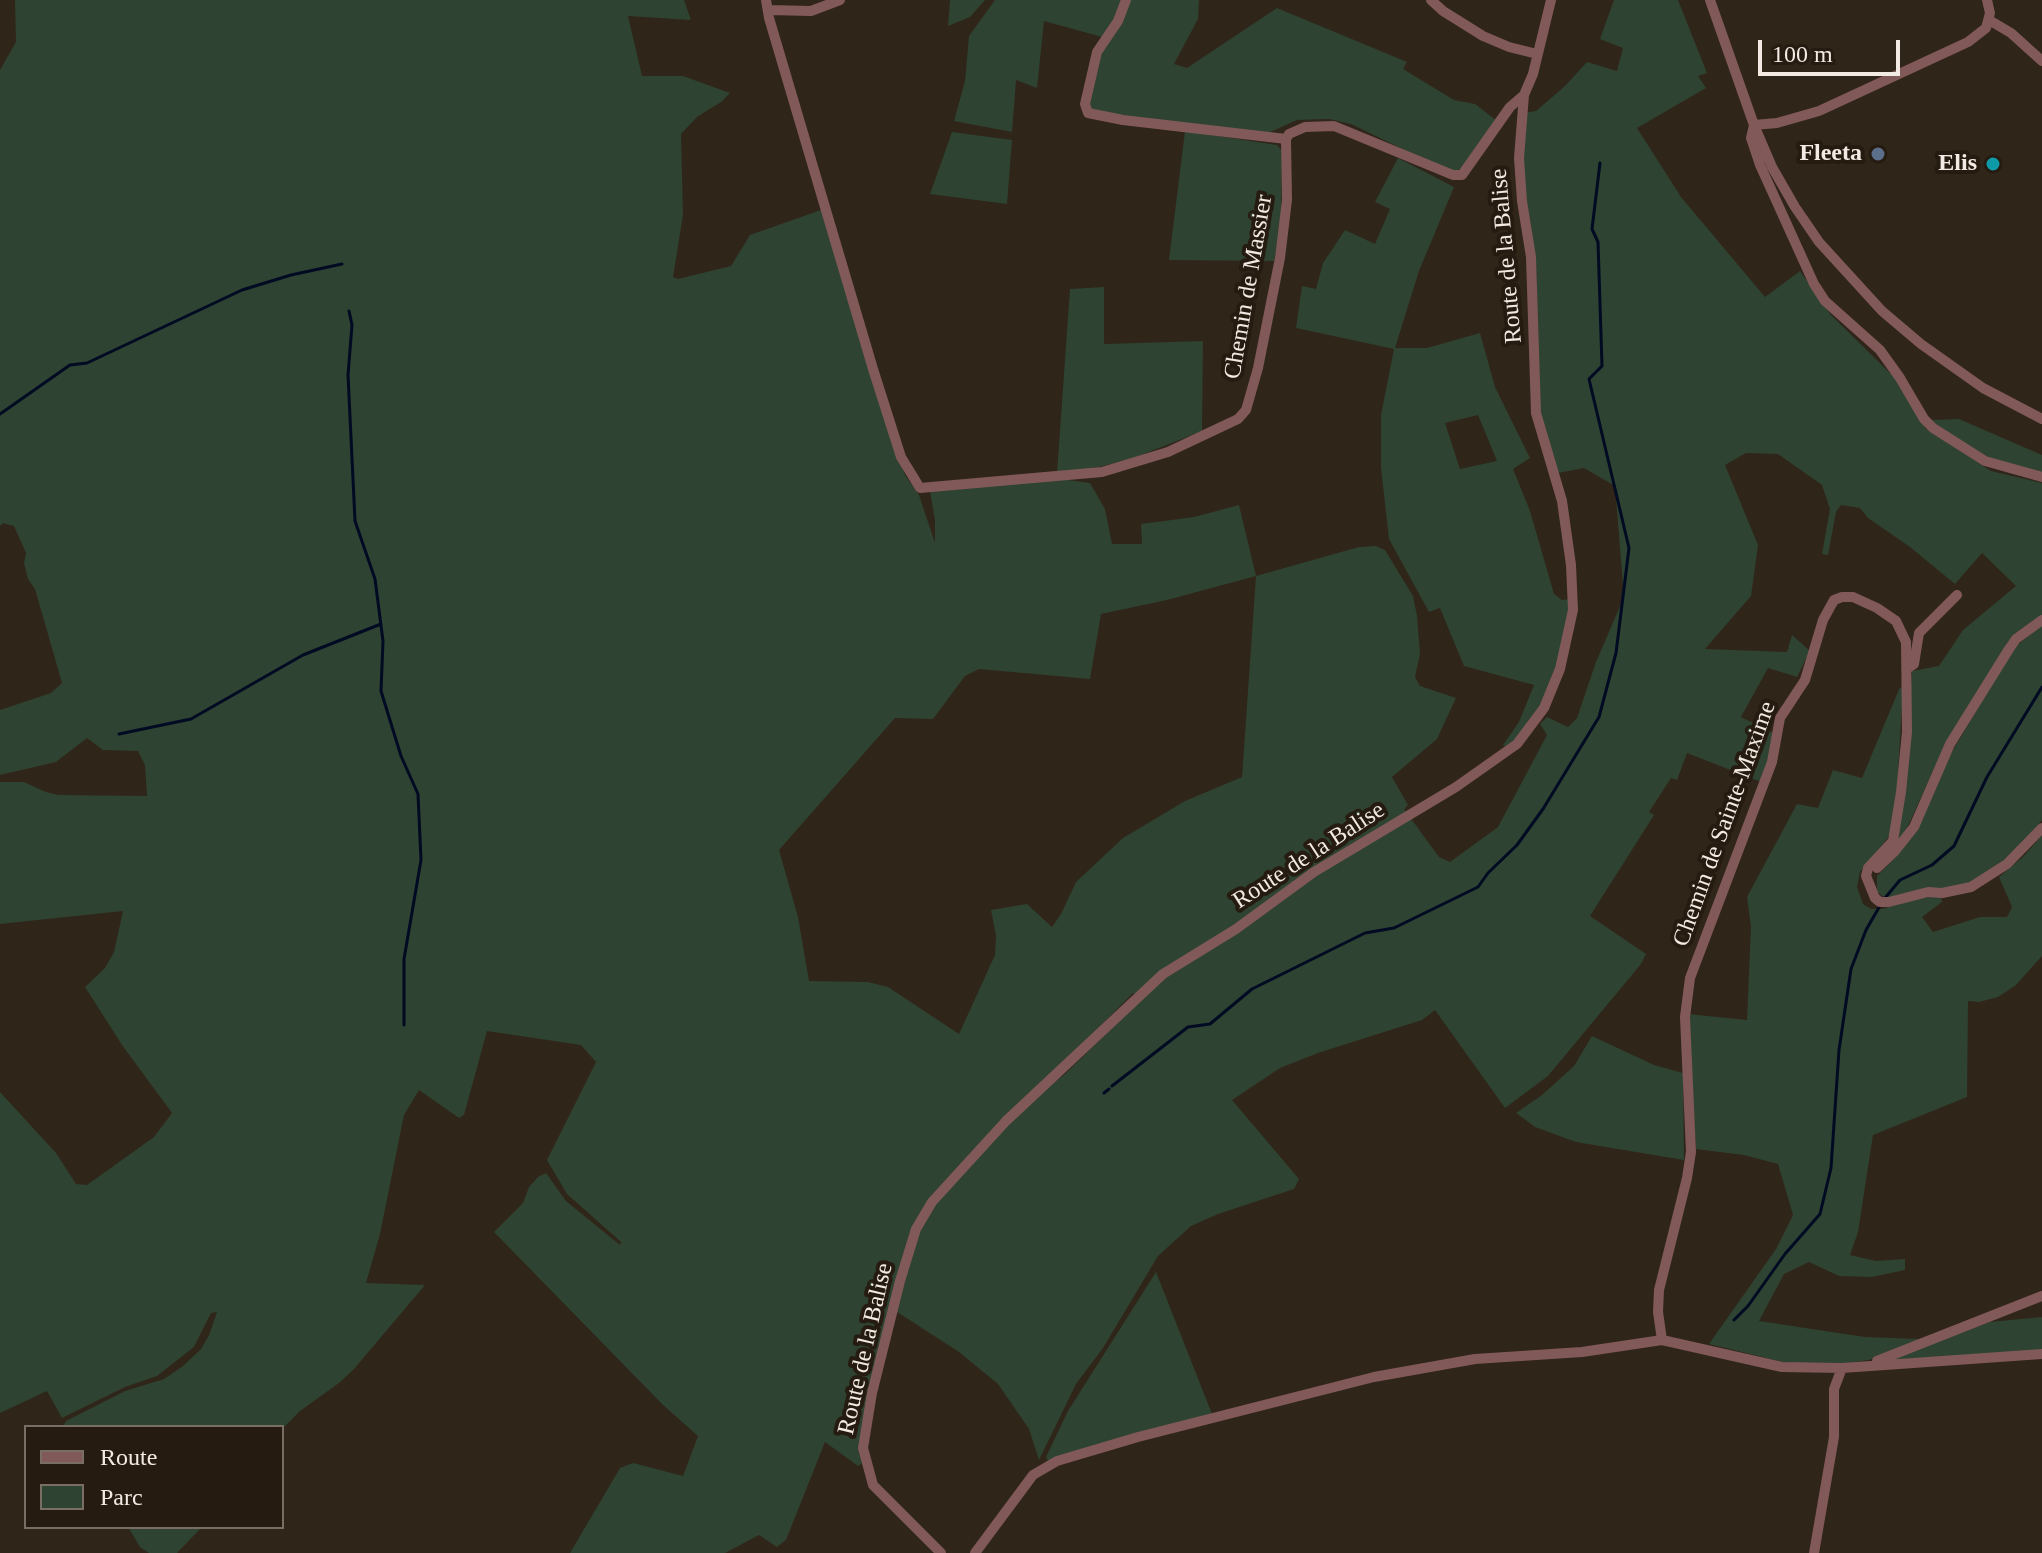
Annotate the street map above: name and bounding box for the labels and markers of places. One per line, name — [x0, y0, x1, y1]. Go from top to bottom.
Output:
place label: Fleeta — [1799, 140, 1862, 168]
marker: Fleeta — [1869, 145, 1887, 163]
place label: Elis — [1938, 150, 1977, 178]
marker: Elis — [1984, 155, 2002, 173]

